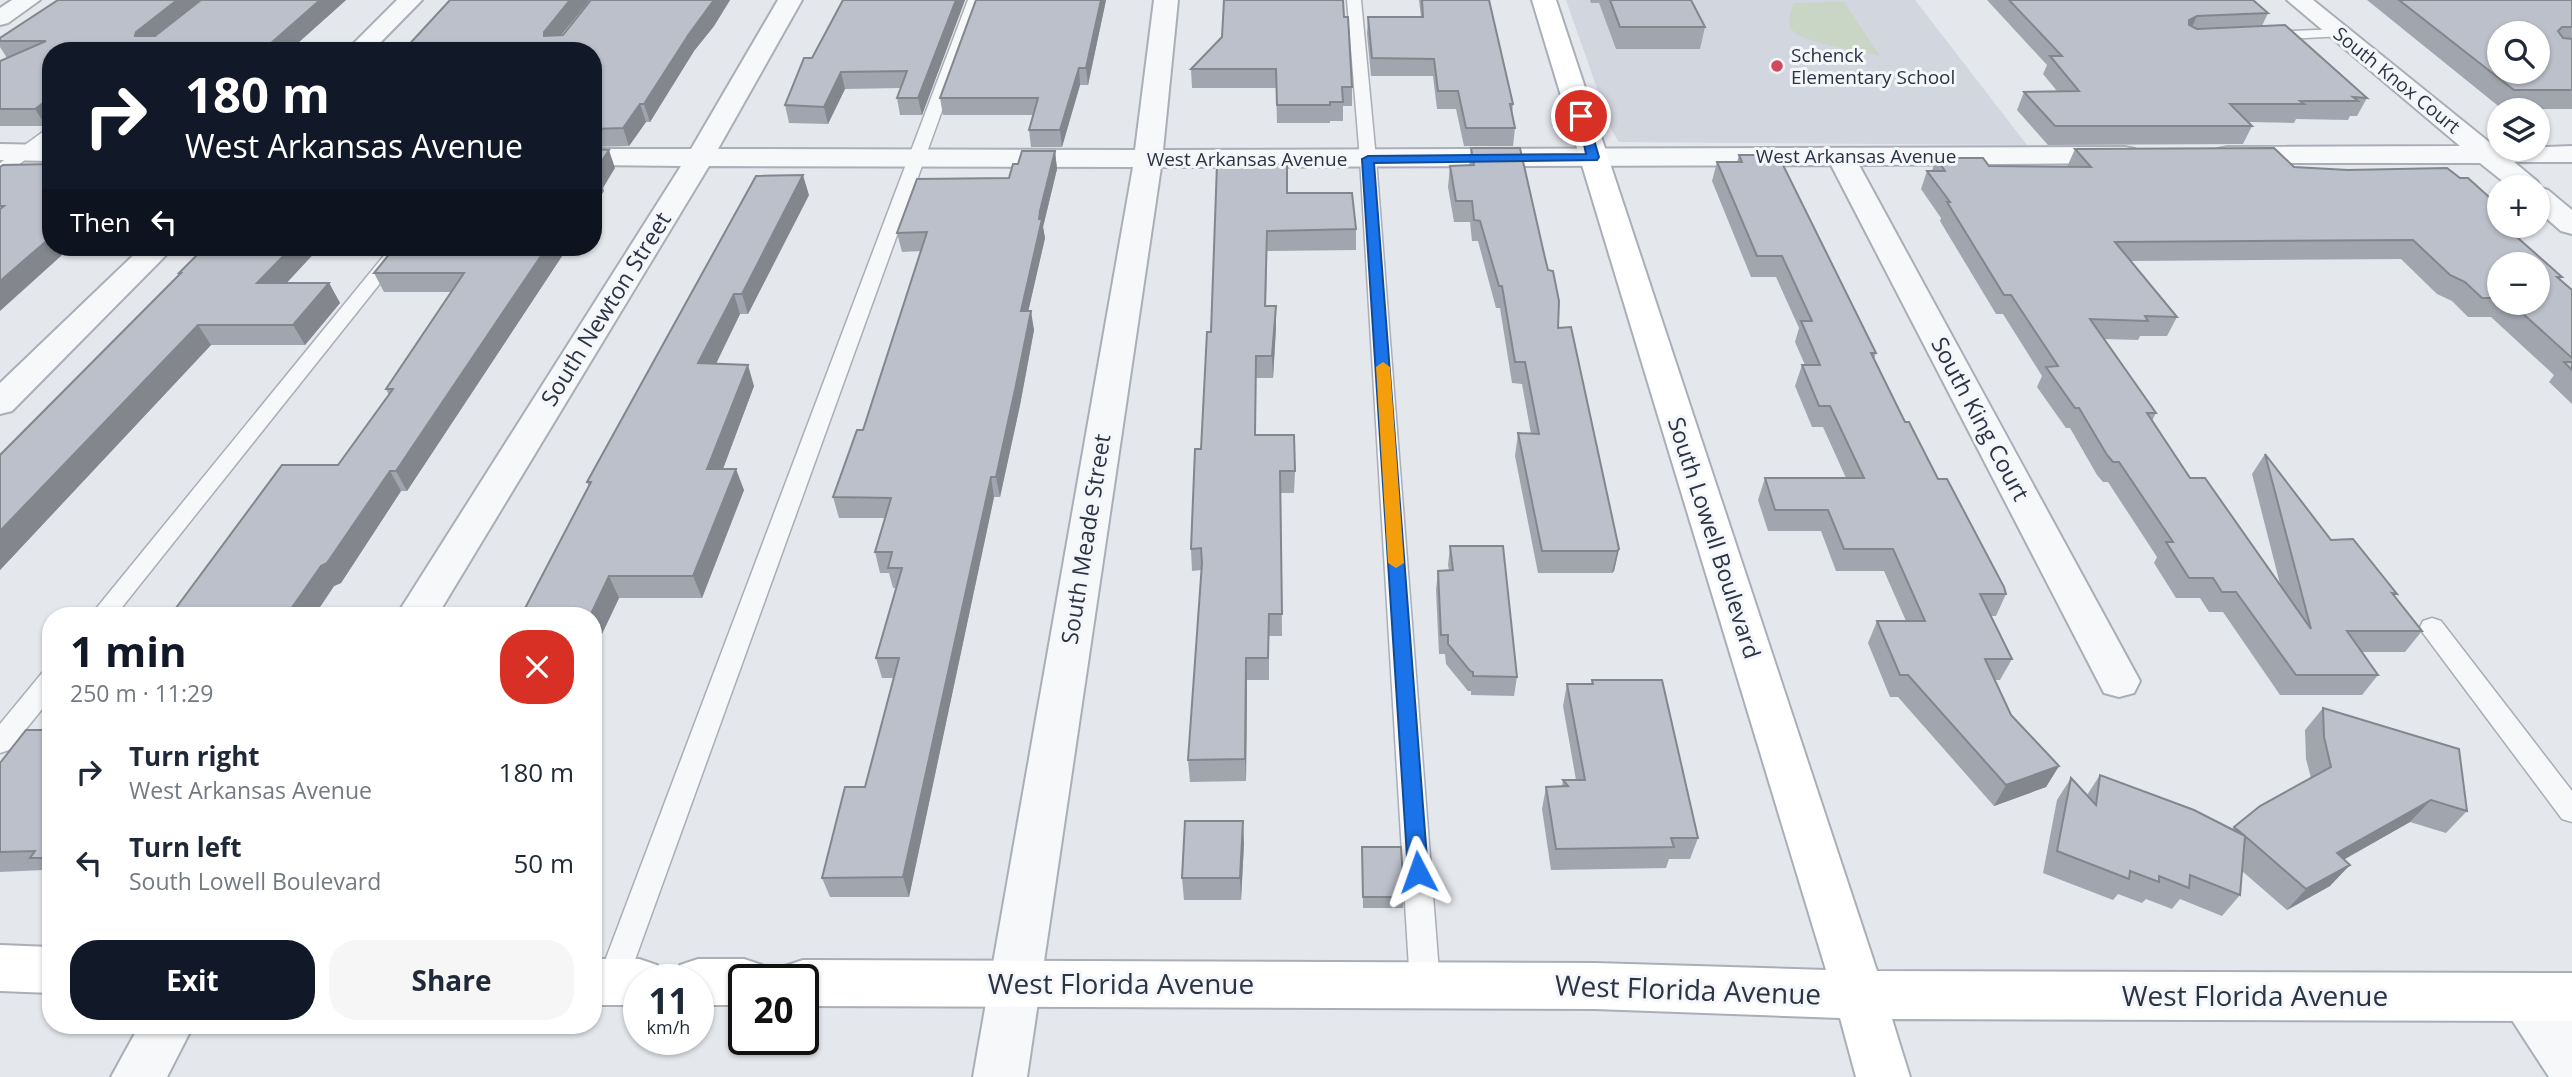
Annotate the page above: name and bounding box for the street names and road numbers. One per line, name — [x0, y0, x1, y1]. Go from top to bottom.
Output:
street label: South Knox Court — [2328, 21, 2466, 139]
street label: West Arkansas Avenue — [1756, 143, 1956, 169]
street label: West Arkansas Avenue — [1147, 146, 1347, 172]
street label: South Newton Street — [532, 205, 678, 412]
street label: South King Court — [1924, 331, 2038, 506]
street label: South Lowell Boulevard — [1661, 413, 1769, 663]
street label: South Meade Street — [1053, 431, 1117, 646]
street label: West Florida Avenue — [988, 964, 1254, 1002]
street label: West Florida Avenue — [1554, 965, 1822, 1013]
street label: West Florida Avenue — [2122, 976, 2388, 1014]

